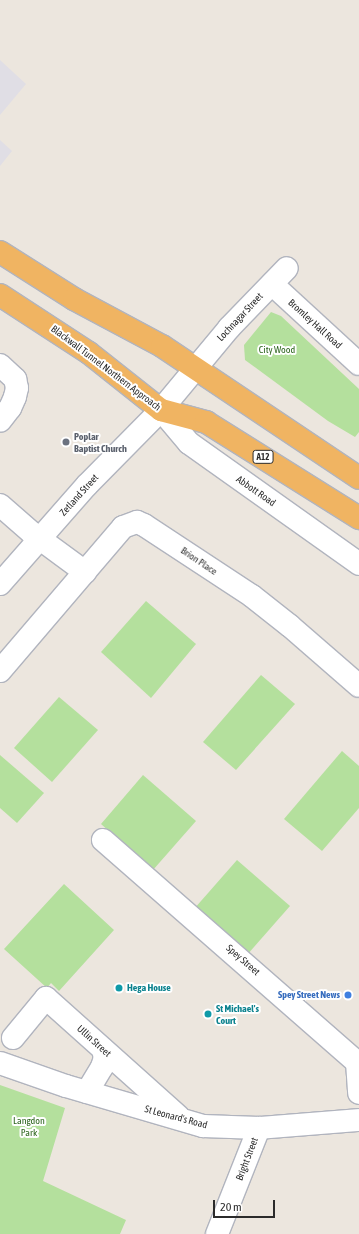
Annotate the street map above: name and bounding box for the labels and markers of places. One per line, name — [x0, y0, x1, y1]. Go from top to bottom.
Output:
place label: Poplar Baptist Church — [74, 430, 127, 454]
marker: Poplar Baptist Church — [61, 437, 71, 447]
place label: Hega House — [127, 982, 171, 994]
marker: Hega House — [114, 983, 124, 993]
place label: Spey Street News — [278, 989, 340, 1001]
marker: Spey Street News — [343, 990, 353, 1000]
place label: St Michael's Court — [216, 1002, 259, 1026]
marker: St Michael's Court — [203, 1009, 213, 1019]

